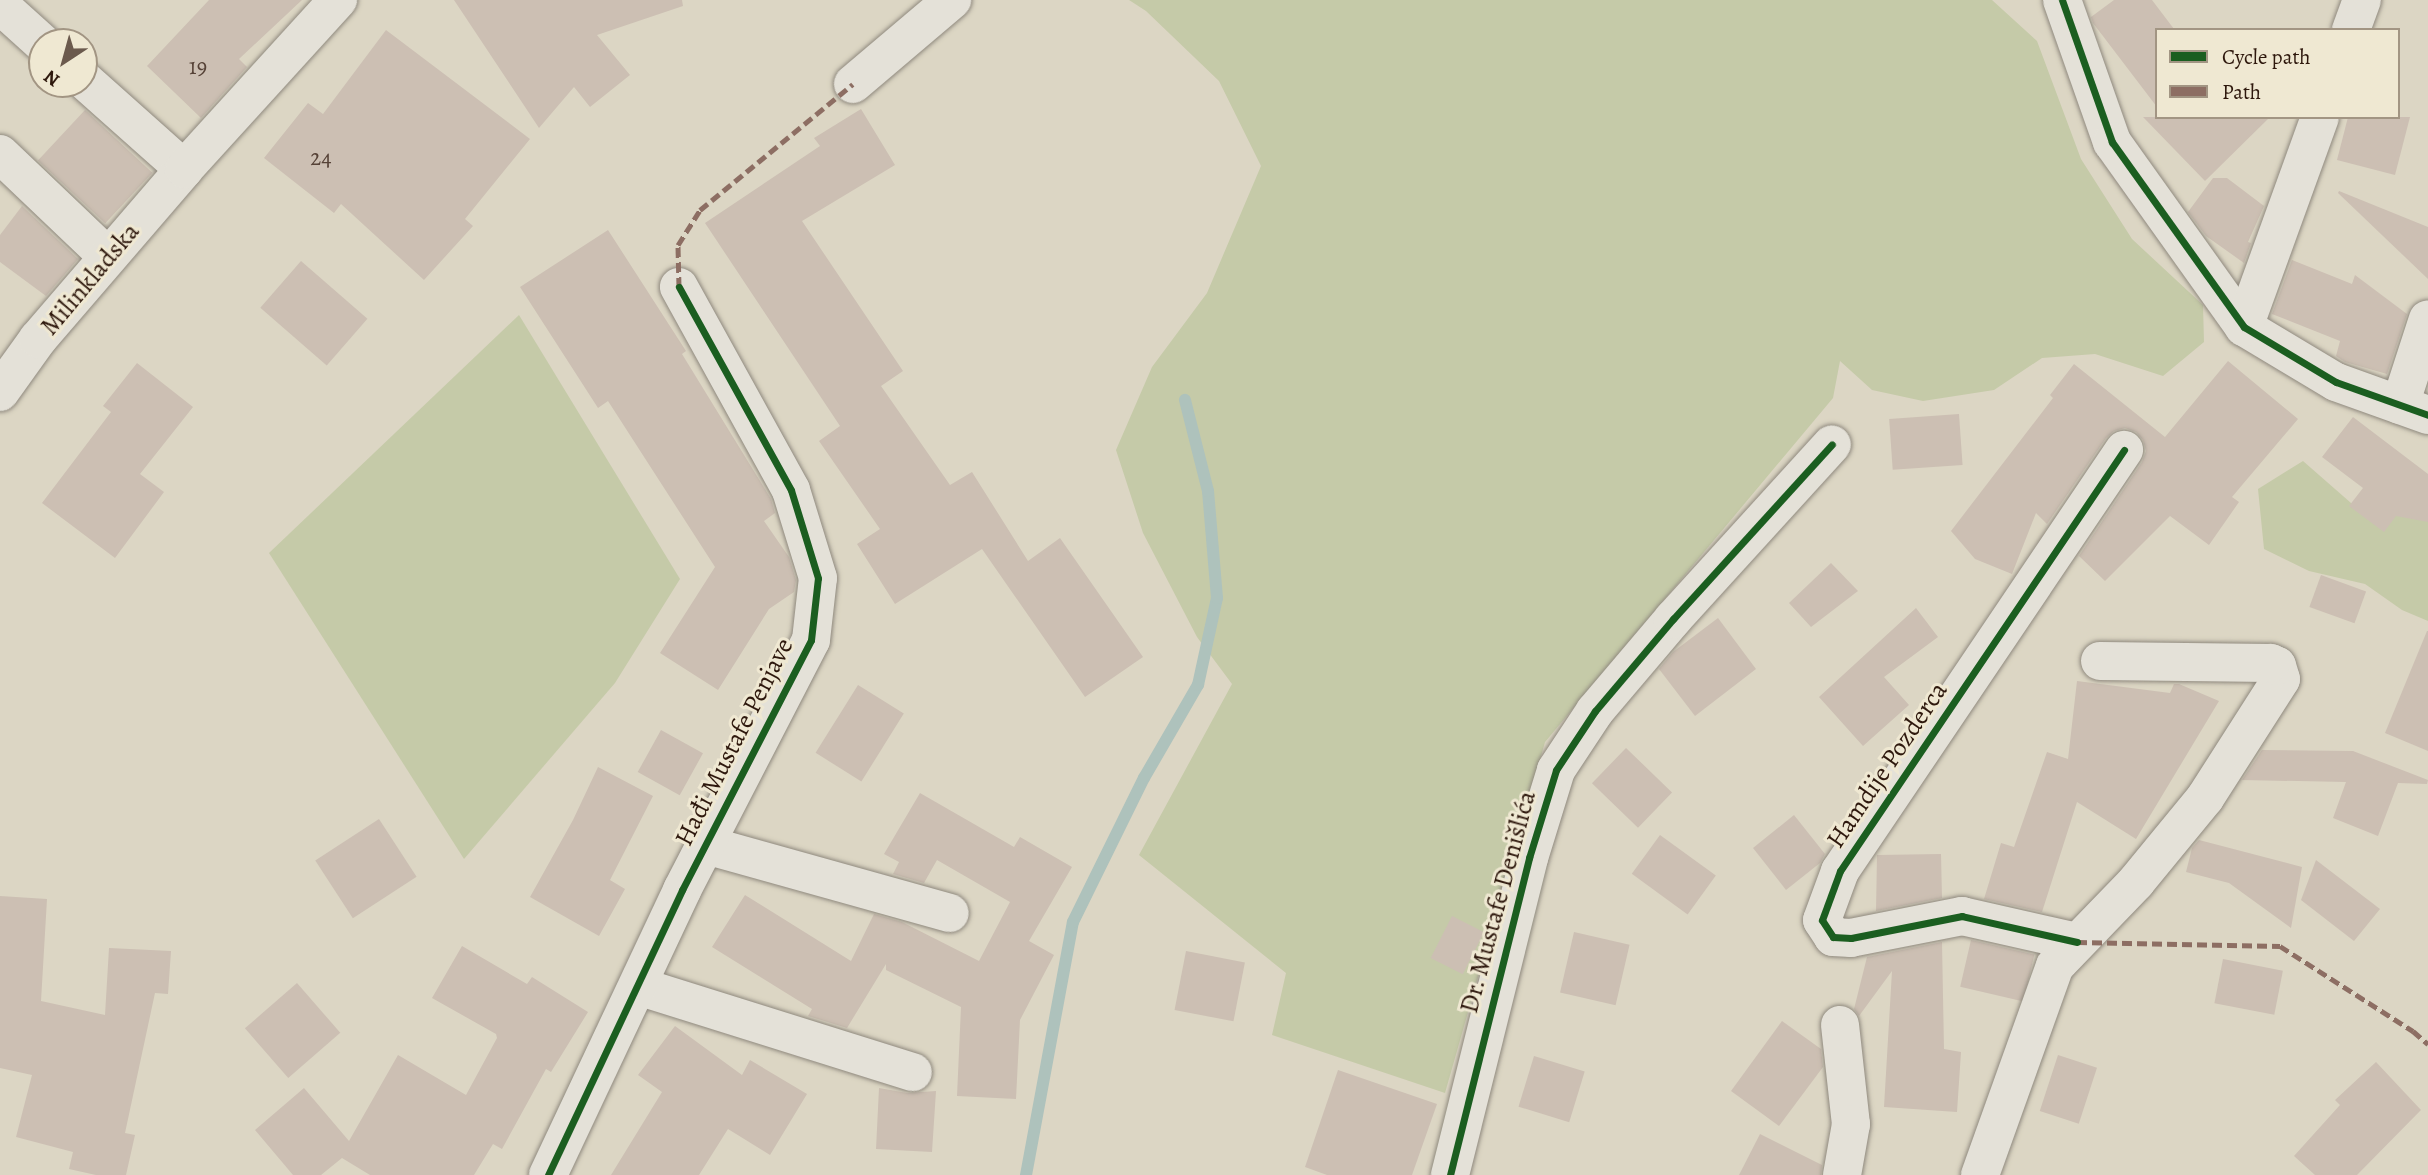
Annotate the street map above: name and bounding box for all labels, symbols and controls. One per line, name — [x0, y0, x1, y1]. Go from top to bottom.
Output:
north arrow — [28, 28, 98, 98]
legend — [2155, 28, 2400, 119]
text: Cycle path — [2222, 43, 2311, 71]
house number: 19 — [189, 53, 207, 81]
text: N — [39, 64, 65, 93]
text: Path — [2222, 78, 2261, 106]
house number: 24 — [310, 144, 332, 172]
street label: Milinkladska — [34, 216, 146, 342]
street label: Hađi Mustafe Penjave — [668, 633, 800, 851]
street label: Hamdije Pozderca — [1820, 676, 1954, 854]
street label: Dr. Mustafe Denišlića — [1453, 787, 1543, 1017]

